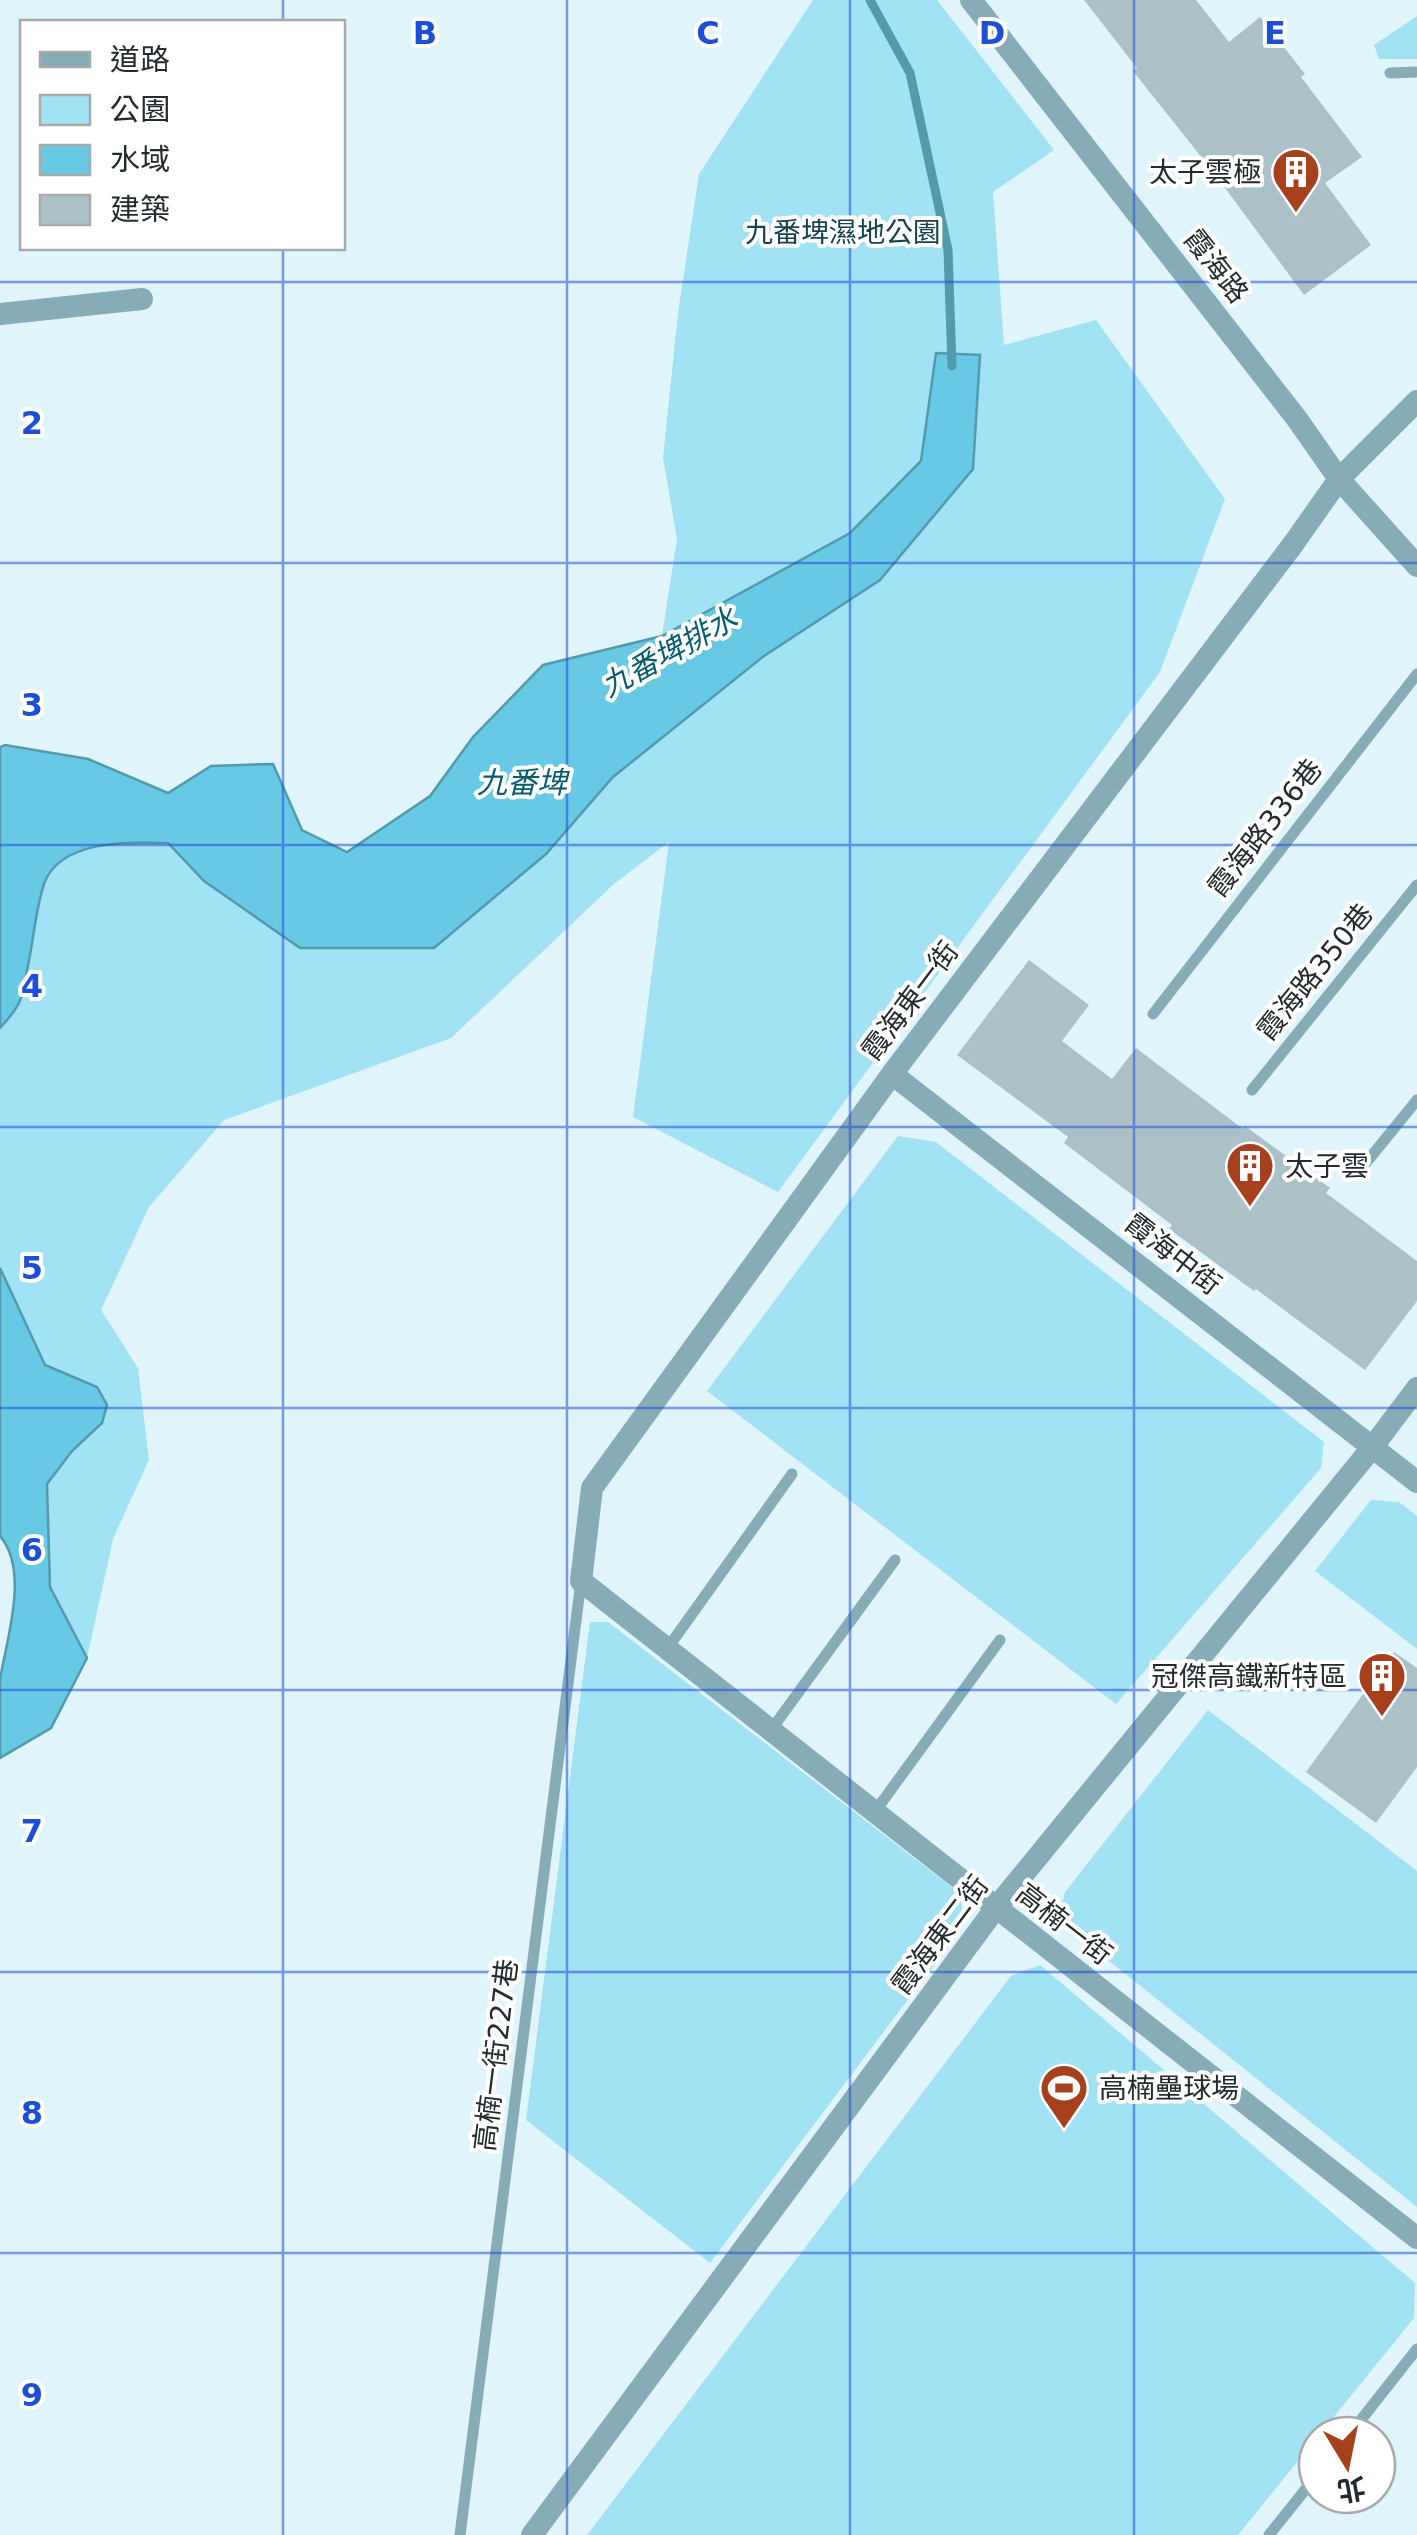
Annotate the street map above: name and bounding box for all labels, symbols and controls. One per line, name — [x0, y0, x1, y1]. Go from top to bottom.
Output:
text: B — [413, 14, 437, 52]
text: C — [696, 14, 720, 52]
text: D — [979, 14, 1005, 52]
text: E — [1264, 14, 1286, 52]
legend — [20, 20, 345, 250]
text: 道路 — [110, 42, 170, 77]
text: 公園 — [110, 92, 170, 127]
text: 水域 — [110, 142, 170, 177]
building icon: 太子雲極 — [1270, 146, 1322, 214]
place label: 太子雲極 — [1149, 156, 1261, 189]
text: 建築 — [110, 192, 170, 227]
park label: 九番埤濕地公園 — [745, 216, 941, 249]
street label: 霞海路 — [1177, 223, 1255, 309]
text: 2 — [21, 404, 43, 442]
water label: 九番埤排水 — [595, 599, 745, 704]
text: 3 — [21, 686, 43, 724]
street label: 霞海路336巷 — [1201, 753, 1329, 903]
water label: 九番埤 — [477, 765, 570, 800]
street label: 霞海路350巷 — [1250, 897, 1380, 1047]
street label: 霞海東一街 — [855, 935, 965, 1067]
text: 4 — [21, 967, 43, 1005]
building icon: 太子雲 — [1224, 1140, 1276, 1208]
place label: 太子雲 — [1285, 1150, 1369, 1183]
street label: 霞海中街 — [1119, 1207, 1227, 1301]
text: 5 — [21, 1249, 43, 1287]
text: 6 — [21, 1531, 43, 1569]
building icon: 冠傑高鐵新特區 — [1356, 1650, 1408, 1718]
place label: 冠傑高鐵新特區 — [1151, 1660, 1347, 1693]
text: 7 — [21, 1812, 43, 1850]
street label: 霞海東二街 — [885, 1869, 995, 2001]
street label: 高楠一街 — [1010, 1877, 1118, 1971]
street label: 高楠一街227巷 — [468, 1957, 524, 2153]
sports icon: 高楠壘球場 — [1038, 2062, 1090, 2130]
place label: 高楠壘球場 — [1099, 2072, 1239, 2105]
text: 8 — [21, 2094, 43, 2132]
text: 9 — [21, 2376, 43, 2414]
north arrow — [1297, 2415, 1397, 2515]
text: 北 — [1335, 2470, 1368, 2508]

